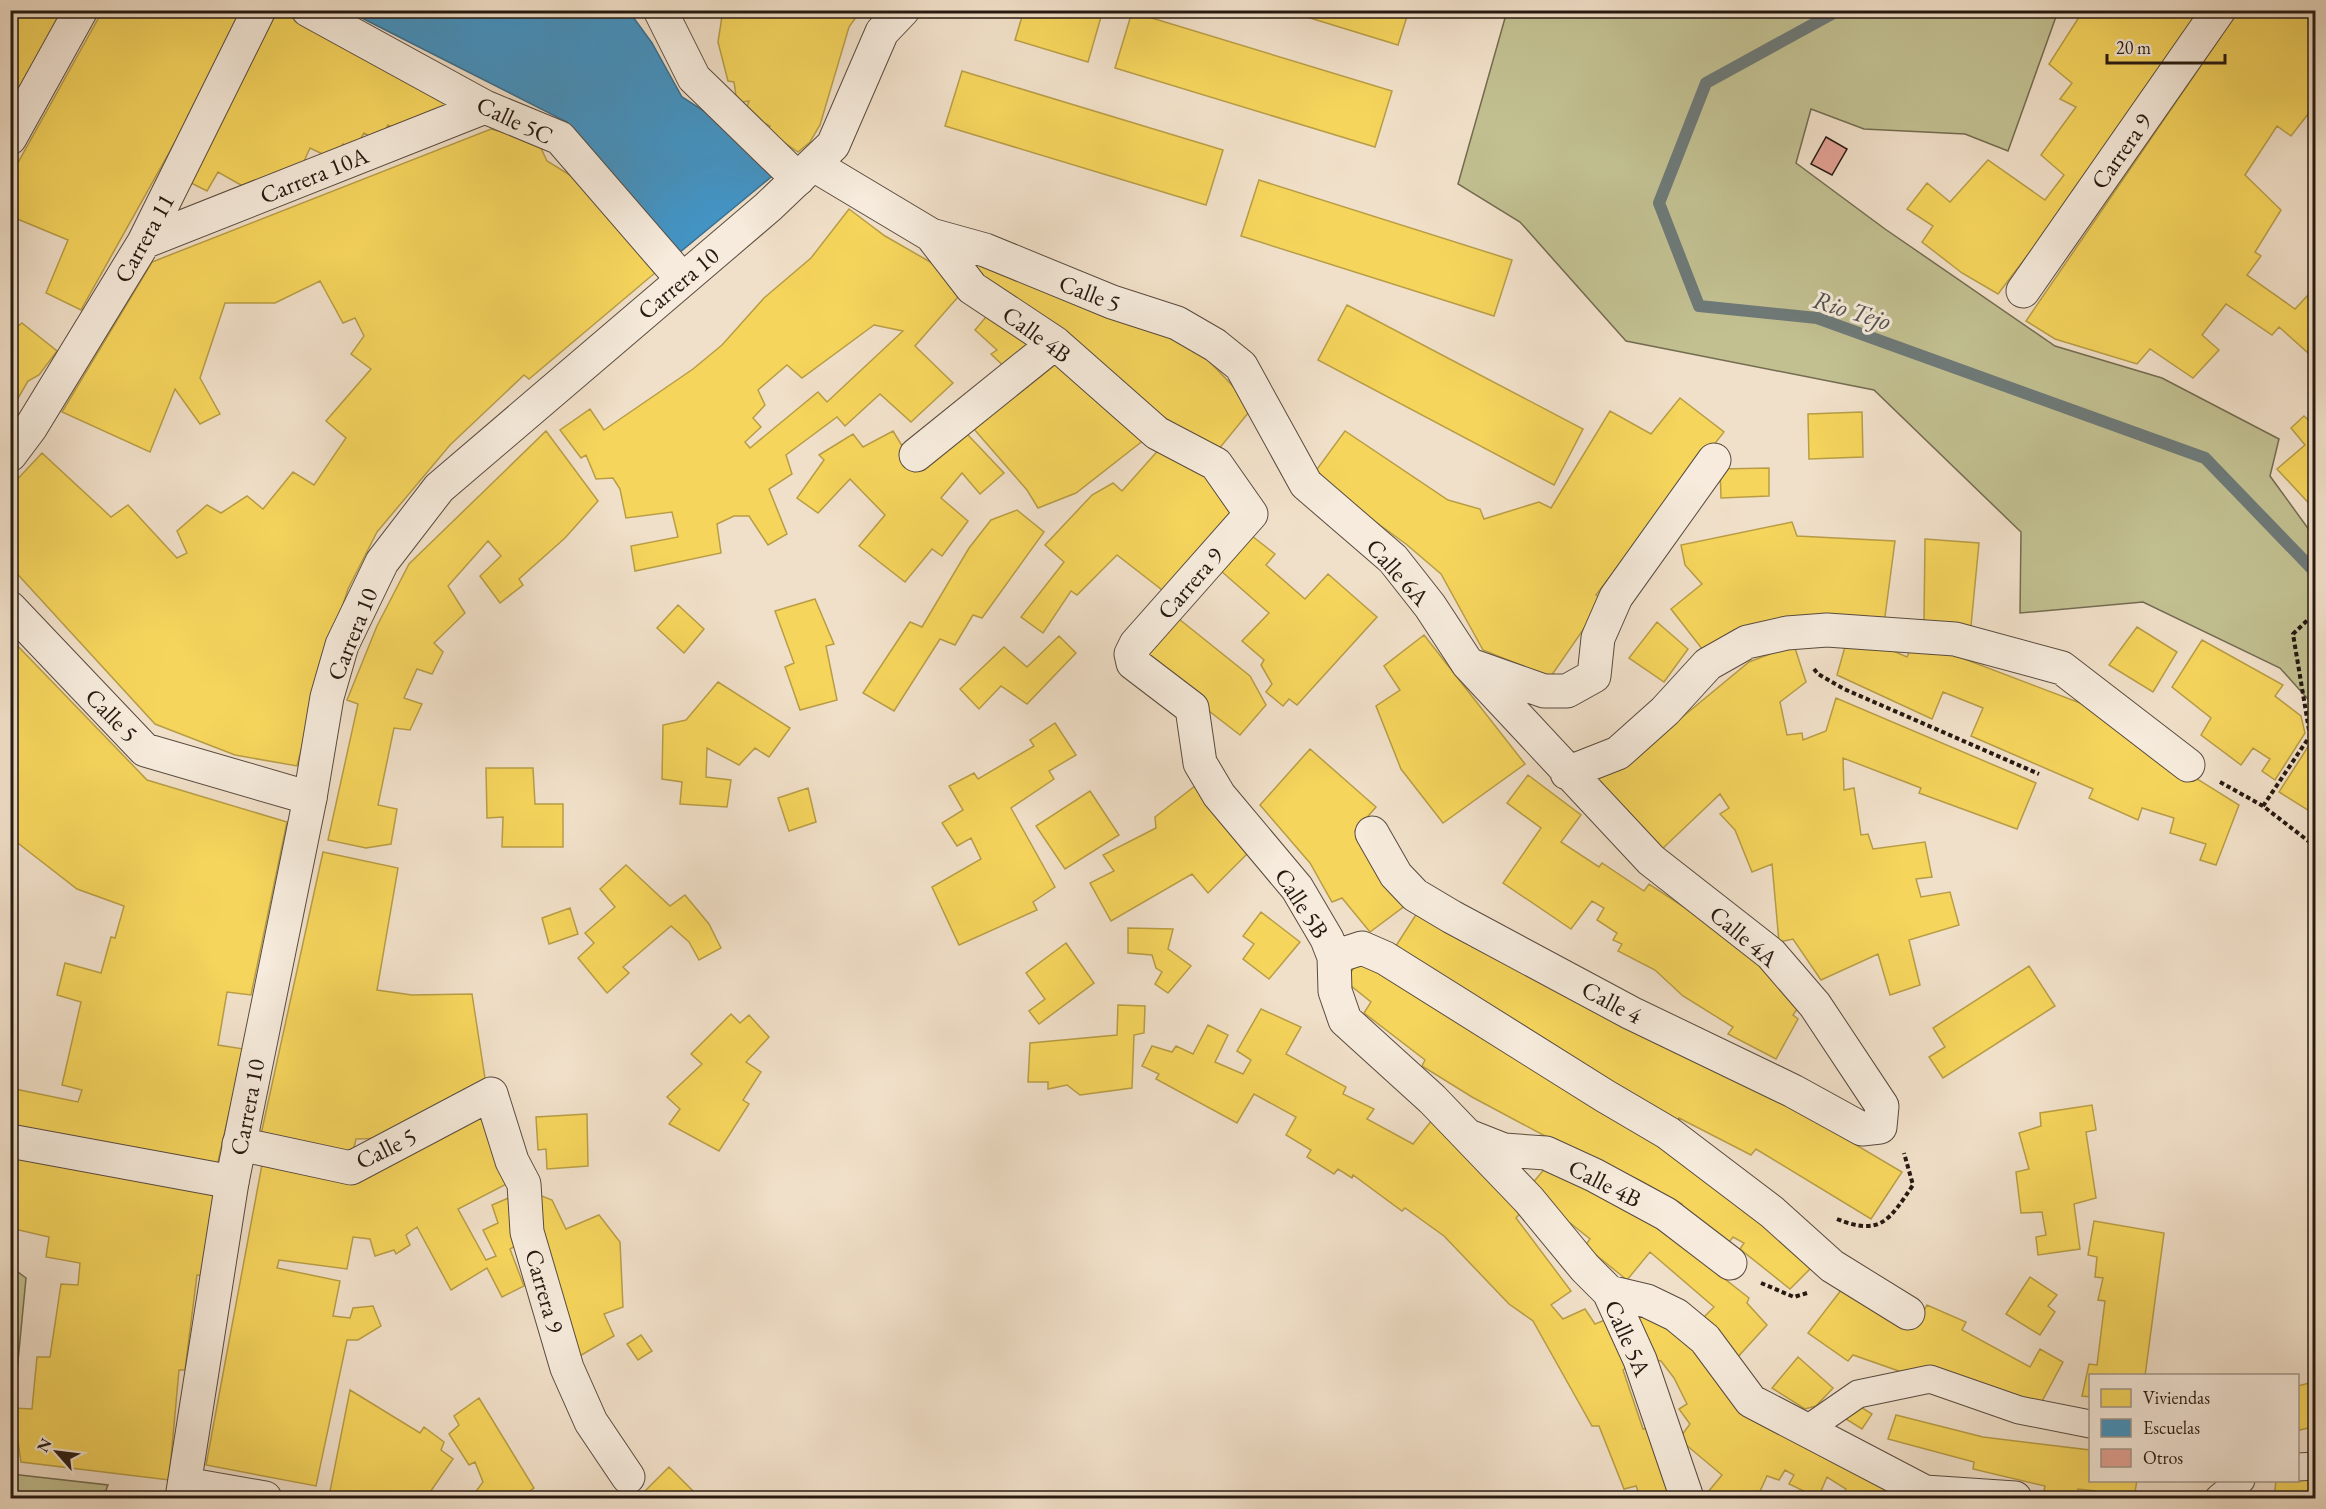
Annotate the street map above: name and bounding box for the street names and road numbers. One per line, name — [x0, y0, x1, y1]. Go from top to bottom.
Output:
street label: Calle 5C — [472, 89, 558, 151]
street label: Carrera 9 — [2084, 107, 2159, 195]
street label: Carrera 10A — [255, 139, 373, 211]
street label: Carrera 11 — [107, 188, 181, 288]
street label: Carrera 10 — [631, 240, 725, 326]
street label: Calle 5 — [1055, 267, 1125, 319]
street label: Calle 4B — [996, 299, 1078, 369]
street label: Calle 6A — [1360, 532, 1437, 613]
street label: Carrera 9 — [1150, 540, 1230, 626]
street label: Carrera 10 — [319, 583, 385, 685]
street label: Calle 5 — [79, 681, 145, 749]
street label: Calle 5B — [1268, 862, 1336, 944]
street label: Calle 4A — [1703, 898, 1785, 974]
street label: Calle 4 — [1577, 973, 1648, 1031]
street label: Carrera 10 — [222, 1056, 272, 1158]
street label: Calle 5 — [351, 1120, 421, 1176]
street label: Calle 4B — [1563, 1152, 1647, 1214]
street label: Carrera 9 — [518, 1245, 572, 1337]
street label: Calle 5A — [1597, 1295, 1659, 1381]

